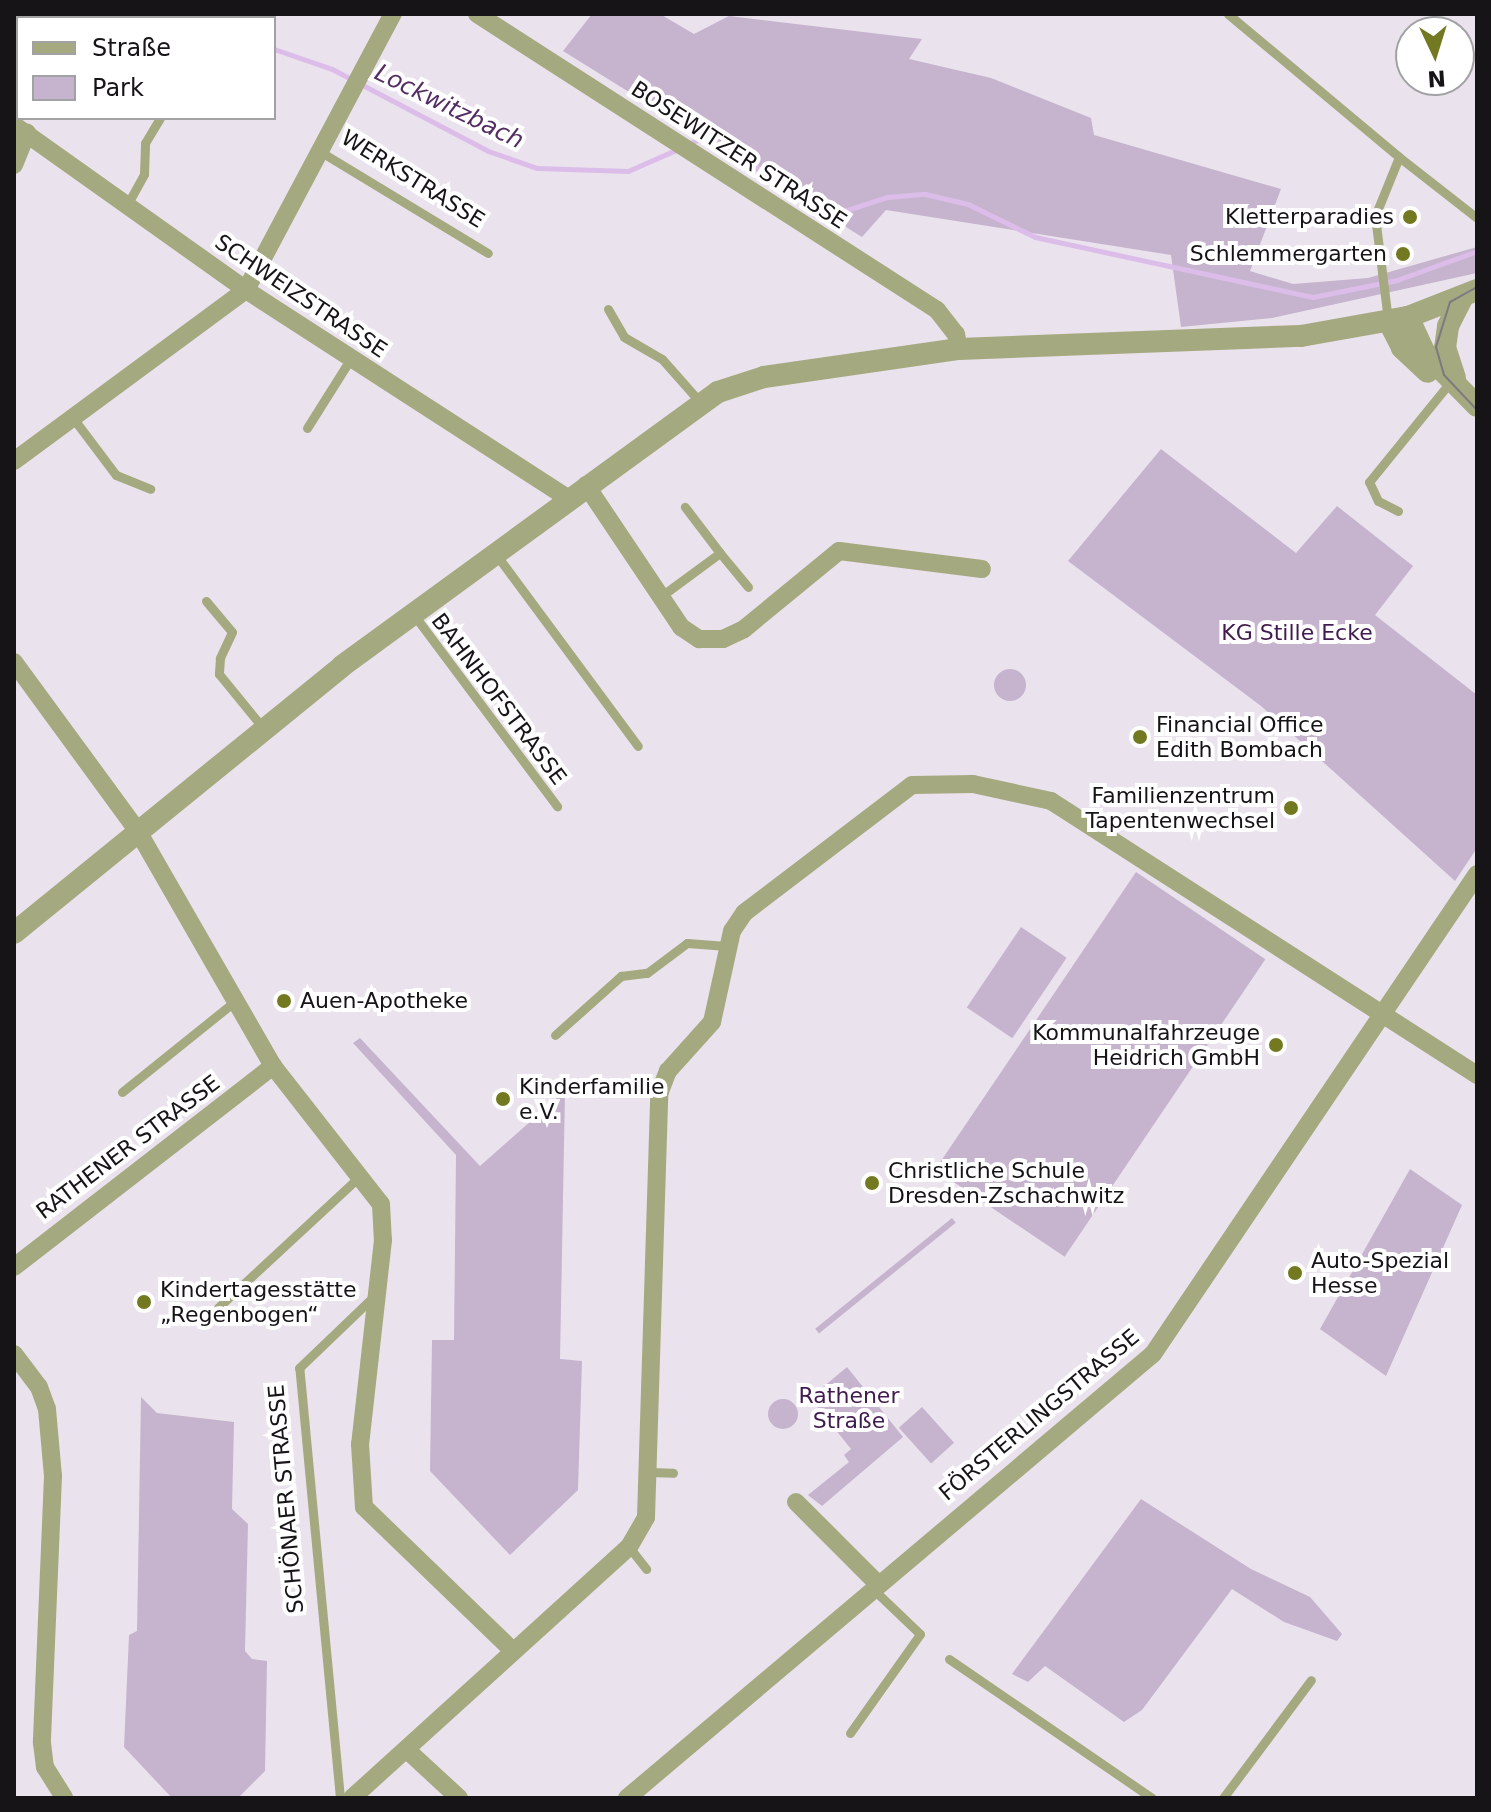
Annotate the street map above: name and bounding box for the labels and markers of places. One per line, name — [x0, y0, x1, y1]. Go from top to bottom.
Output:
place label: Kletterparadies — [1225, 204, 1394, 230]
marker: Kletterparadies — [1401, 208, 1419, 226]
place label: Schlemmergarten — [1190, 241, 1387, 267]
marker: Schlemmergarten — [1394, 245, 1412, 263]
place label: Financial Office Edith Bombach — [1156, 711, 1324, 762]
marker: Financial Office Edith Bombach — [1131, 728, 1149, 746]
place label: Familienzentrum Tapentenwechsel — [1085, 782, 1275, 834]
marker: Familienzentrum Tapentenwechsel — [1282, 799, 1300, 817]
place label: Auen-Apotheke — [300, 988, 468, 1014]
marker: Auen-Apotheke — [275, 992, 293, 1010]
place label: Kommunalfahrzeuge Heidrich GmbH — [1032, 1019, 1260, 1070]
marker: Kommunalfahrzeuge Heidrich GmbH — [1267, 1036, 1285, 1054]
place label: Kinderfamilie e.V. — [519, 1073, 665, 1124]
marker: Kinderfamilie e.V. — [494, 1090, 512, 1108]
place label: Christliche Schule Dresden-Zschachwitz — [888, 1157, 1124, 1208]
marker: Christliche Schule Dresden-Zschachwitz — [863, 1174, 881, 1192]
place label: Auto-Spezial Hesse — [1311, 1247, 1449, 1298]
marker: Auto-Spezial Hesse — [1286, 1264, 1304, 1282]
place label: Kindertagesstätte „Regenbogen“ — [160, 1276, 356, 1328]
marker: Kindertagesstätte „Regenbogen“ — [135, 1293, 153, 1311]

